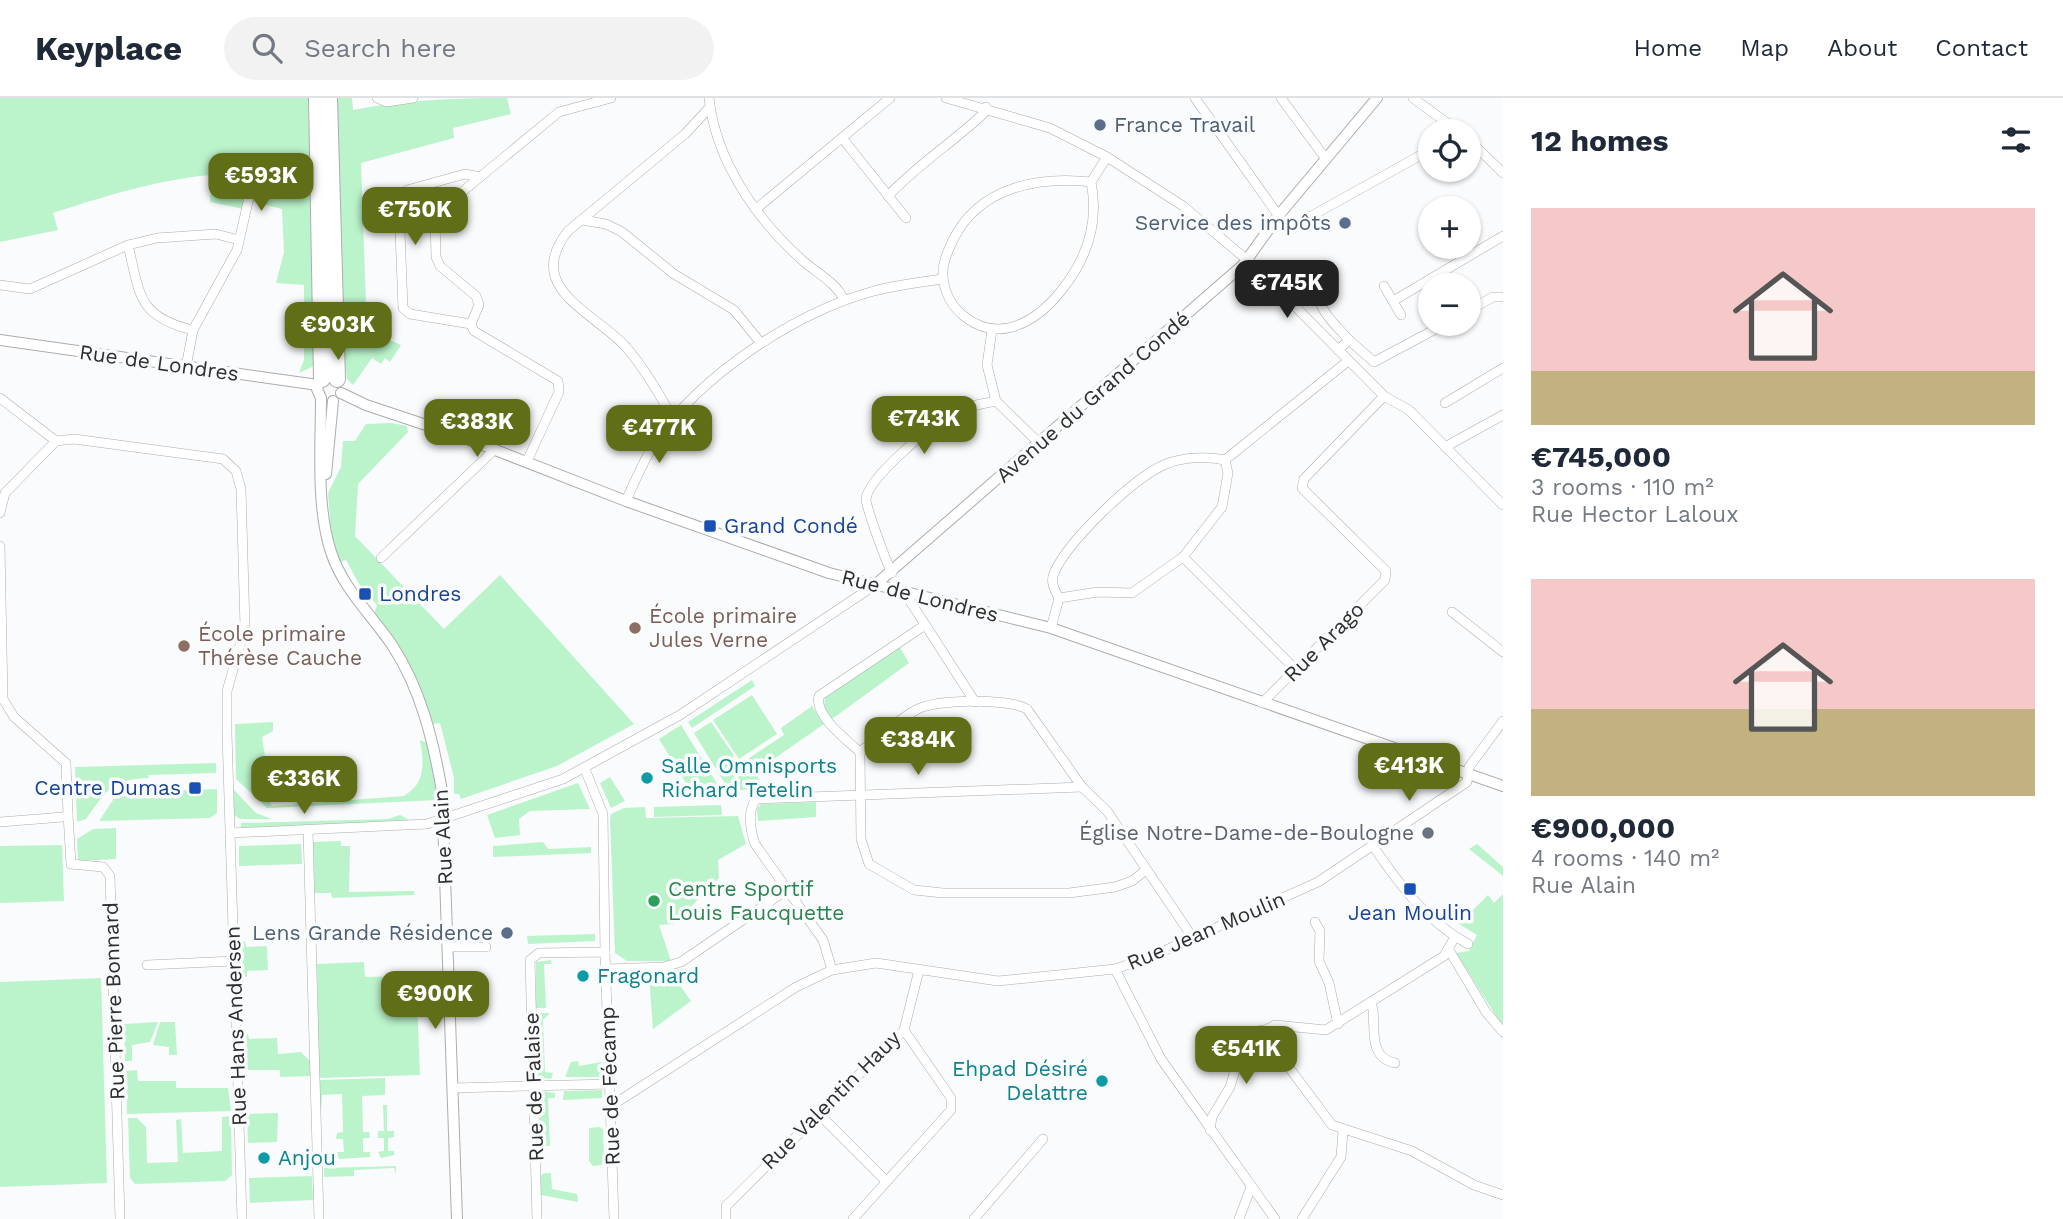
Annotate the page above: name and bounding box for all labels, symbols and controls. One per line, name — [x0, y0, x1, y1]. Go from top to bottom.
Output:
search box — [224, 17, 714, 80]
text: Keyplace — [35, 29, 182, 68]
icon: search — [248, 29, 286, 67]
text: Search here — [304, 33, 457, 63]
text: Home — [1634, 34, 1702, 62]
text: Map — [1740, 34, 1789, 62]
text: About — [1827, 34, 1897, 62]
text: Contact — [1935, 34, 2028, 62]
place label: France Travail — [1114, 112, 1256, 137]
marker: France Travail — [1092, 117, 1108, 133]
map controls — [1418, 119, 1481, 336]
button: locate — [1418, 119, 1481, 182]
icon: filters — [1997, 121, 2035, 159]
text: 12 homes — [1531, 123, 1669, 158]
pin: €593K — [212, 153, 310, 213]
text: €593K — [224, 162, 298, 189]
pin: €750K — [366, 188, 464, 247]
text: €750K — [378, 196, 452, 223]
button: + — [1418, 196, 1481, 259]
place label: Service des impôts — [1135, 210, 1331, 235]
marker: Service des impôts — [1337, 215, 1353, 231]
icon: home — [1720, 253, 1846, 379]
pin: €745K — [1238, 260, 1336, 320]
text: €745K — [1251, 269, 1323, 296]
button: − — [1418, 273, 1481, 336]
pin: €903K — [289, 302, 387, 362]
street label: Avenue du Grand Condé — [991, 306, 1195, 488]
text: €903K — [301, 311, 375, 338]
street label: Rue de Londres — [78, 339, 240, 386]
pin: €743K — [875, 396, 973, 456]
pin: €383K — [428, 400, 526, 459]
text: €743K — [888, 405, 960, 432]
pin: €477K — [610, 406, 708, 465]
text: €383K — [440, 408, 514, 435]
text: €477K — [622, 414, 696, 441]
text: €745,000 — [1531, 439, 1671, 474]
text: 3 rooms · 110 m² — [1531, 474, 1714, 501]
text: Rue Hector Laloux — [1531, 501, 1738, 528]
place label: Grand Condé — [724, 513, 858, 538]
marker: Grand Condé — [702, 518, 718, 534]
street label: Rue de Londres — [839, 564, 1001, 627]
place label: Londres — [379, 581, 461, 606]
marker: Londres — [357, 586, 373, 602]
street label: Rue Arago — [1278, 596, 1369, 687]
place label: École primaire Jules Verne — [649, 603, 797, 652]
marker: École primaire Jules Verne — [627, 620, 643, 636]
place label: École primaire Thérèse Cauche — [198, 621, 362, 670]
icon: home — [1720, 624, 1846, 750]
marker: École primaire Thérèse Cauche — [176, 638, 192, 654]
pin: €384K — [869, 718, 967, 777]
text: €384K — [880, 726, 956, 753]
pin: €413K — [1360, 744, 1458, 803]
text: €413K — [1374, 752, 1444, 779]
place label: Salle Omnisports Richard Tetelin — [661, 753, 837, 802]
pin: €336K — [255, 756, 353, 816]
text: €336K — [267, 765, 341, 792]
marker: Salle Omnisports Richard Tetelin — [639, 770, 655, 786]
place label: Centre Dumas — [34, 775, 181, 800]
marker: Centre Dumas — [187, 780, 203, 796]
street label: Rue Alain — [428, 788, 457, 886]
text: €900,000 — [1531, 810, 1675, 845]
place label: Église Notre-Dame-de-Boulogne — [1079, 820, 1414, 845]
marker: Église Notre-Dame-de-Boulogne — [1420, 825, 1436, 841]
text: 4 rooms · 140 m² — [1531, 845, 1719, 872]
text: Rue Alain — [1531, 872, 1636, 899]
place label: Centre Sportif Louis Faucquette — [668, 876, 844, 925]
marker: Jean Moulin — [1402, 881, 1418, 897]
street label: Rue Jean Moulin — [1123, 886, 1289, 975]
marker: Centre Sportif Louis Faucquette — [646, 893, 662, 909]
place label: Jean Moulin — [1348, 900, 1472, 925]
street label: Rue Pierre Bonnard — [98, 902, 129, 1100]
place label: Lens Grande Résidence — [252, 920, 493, 945]
marker: Lens Grande Résidence — [499, 925, 515, 941]
street label: Rue Hans Andersen — [220, 926, 251, 1126]
place label: Fragonard — [597, 963, 699, 988]
marker: Fragonard — [575, 968, 591, 984]
pin: €900K — [386, 972, 484, 1031]
text: €900K — [397, 980, 473, 1007]
street label: Rue de Fécamp — [594, 1006, 625, 1166]
street label: Rue de Falaise — [518, 1012, 549, 1162]
street label: Rue Valentin Hauy — [756, 1025, 905, 1174]
pin: €541K — [1197, 1026, 1295, 1086]
text: €541K — [1211, 1035, 1281, 1062]
place label: Ehpad Désiré Delattre — [952, 1056, 1088, 1105]
marker: Ehpad Désiré Delattre — [1094, 1073, 1110, 1089]
place label: Anjou — [278, 1145, 336, 1170]
marker: Anjou — [256, 1150, 272, 1166]

